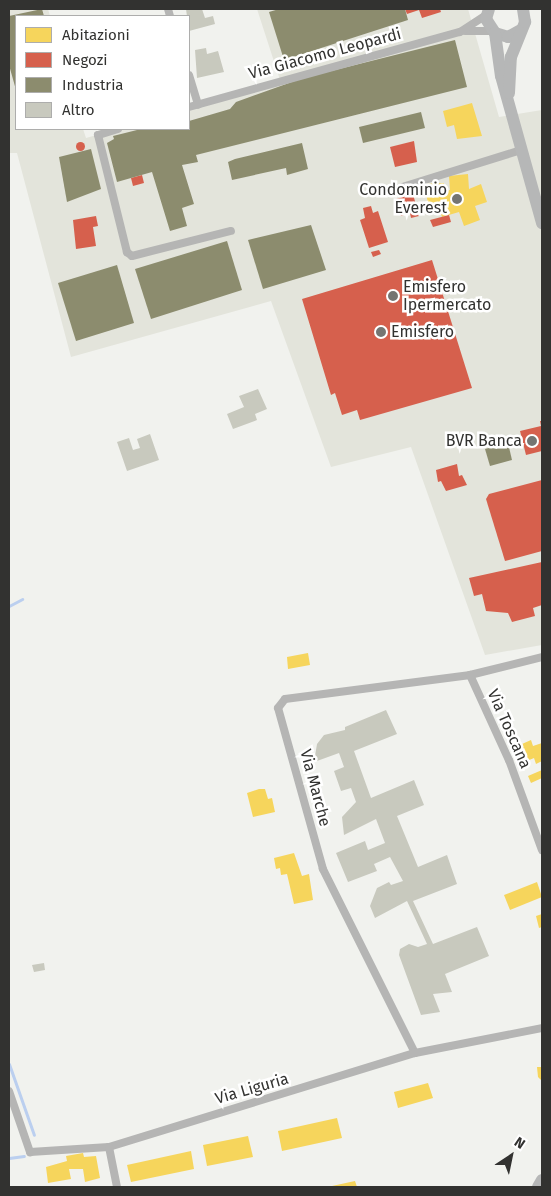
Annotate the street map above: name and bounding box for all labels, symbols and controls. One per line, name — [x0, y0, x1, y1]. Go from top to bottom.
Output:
legend — [15, 15, 190, 130]
street label: Via Giacomo Leopardi — [247, 24, 403, 84]
text: Abitazioni — [62, 26, 130, 44]
text: Negozi — [62, 51, 107, 69]
text: Industria — [62, 76, 124, 94]
text: Altro — [62, 101, 95, 119]
place label: Condominio Everest — [359, 180, 447, 218]
marker: Condominio Everest — [451, 193, 463, 205]
place label: Emisfero Ipermercato — [403, 277, 491, 315]
marker: Emisfero Ipermercato — [387, 290, 399, 302]
place label: Emisfero — [391, 322, 454, 342]
marker: Emisfero — [375, 326, 387, 338]
place label: BVR Banca — [446, 431, 522, 451]
marker: BVR Banca — [526, 435, 538, 447]
street label: Via Toscana — [483, 686, 535, 772]
street label: Via Marche — [296, 747, 334, 829]
street label: Via Liguria — [213, 1069, 291, 1109]
north arrow — [486, 1131, 536, 1181]
text: N — [511, 1133, 528, 1153]

